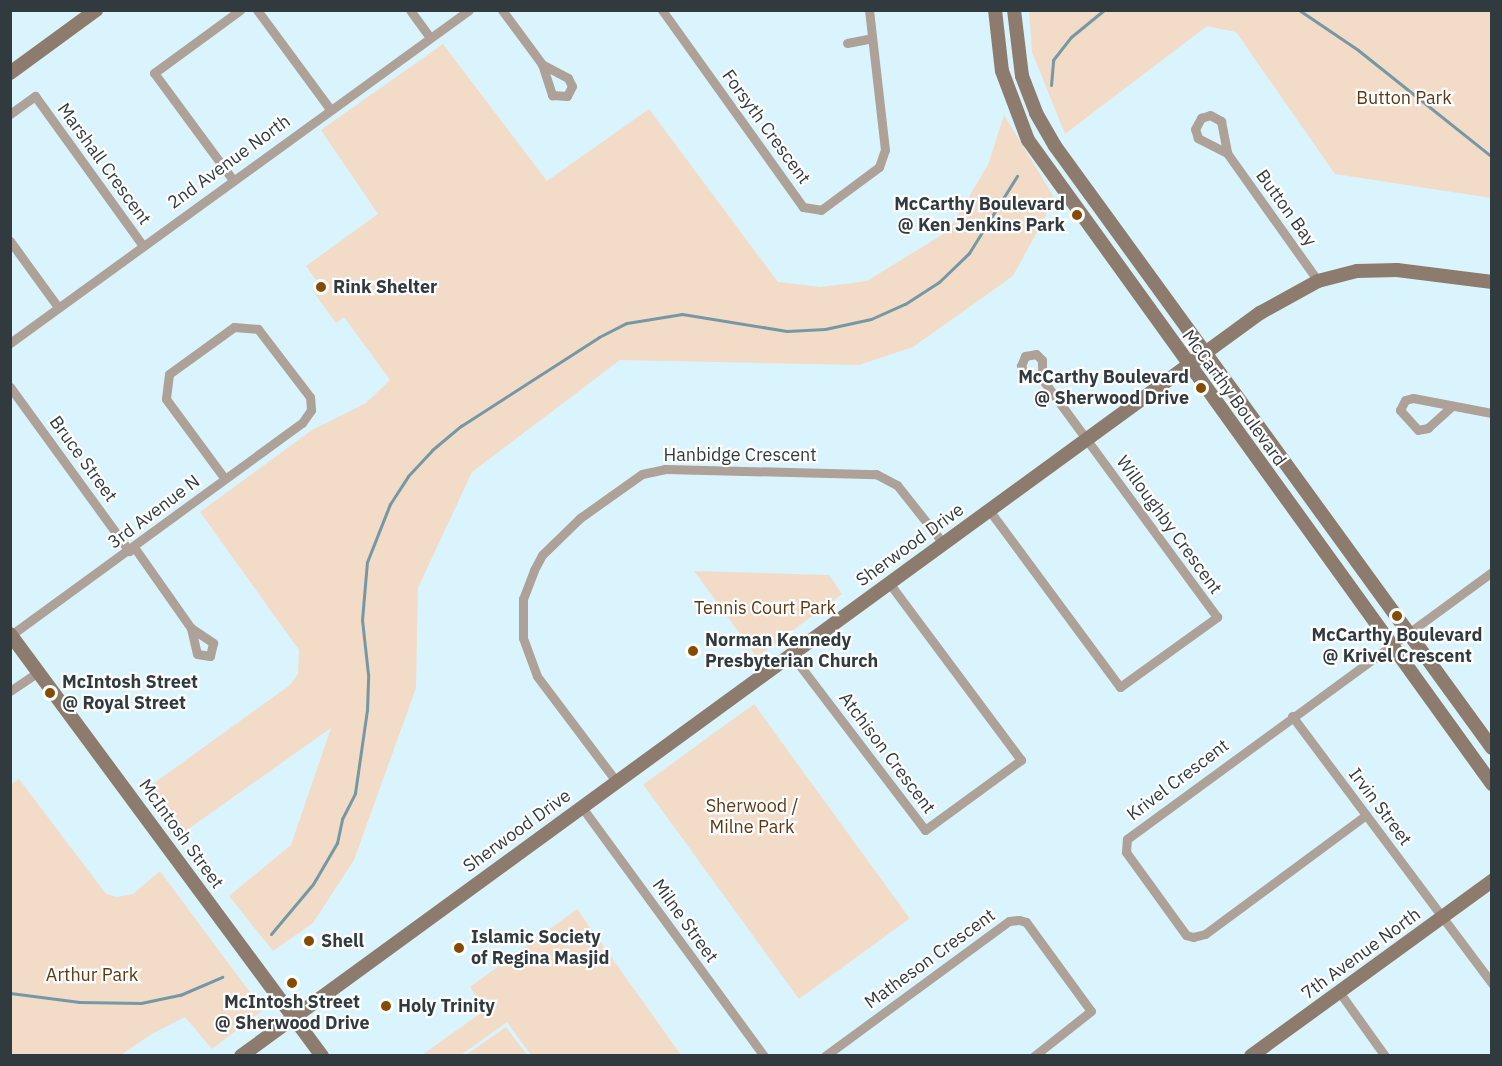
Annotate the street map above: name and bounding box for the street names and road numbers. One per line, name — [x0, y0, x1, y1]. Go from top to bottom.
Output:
street label: Forsyth Crescent — [717, 66, 815, 188]
street label: Marshall Crescent — [53, 99, 155, 229]
street label: 2nd Avenue North — [164, 110, 294, 214]
street label: Button Bay — [1251, 166, 1321, 250]
street label: McCarthy Boulevard — [1177, 326, 1291, 470]
street label: Bruce Street — [45, 412, 121, 506]
street label: Hanbidge Crescent — [663, 444, 817, 466]
street label: Willoughby Crescent — [1112, 452, 1226, 598]
street label: 3rd Avenue N — [104, 471, 204, 553]
street label: Sherwood Drive — [852, 499, 968, 591]
street label: Atchison Crescent — [834, 688, 940, 818]
street label: Krivel Crescent — [1123, 735, 1233, 825]
street label: Irvin Street — [1344, 764, 1416, 850]
street label: McIntosh Street — [134, 775, 228, 893]
street label: Sherwood Drive — [459, 785, 575, 877]
street label: Milne Street — [648, 875, 722, 967]
street label: 7th Avenue North — [1297, 904, 1425, 1004]
street label: Matheson Crescent — [861, 905, 999, 1013]

